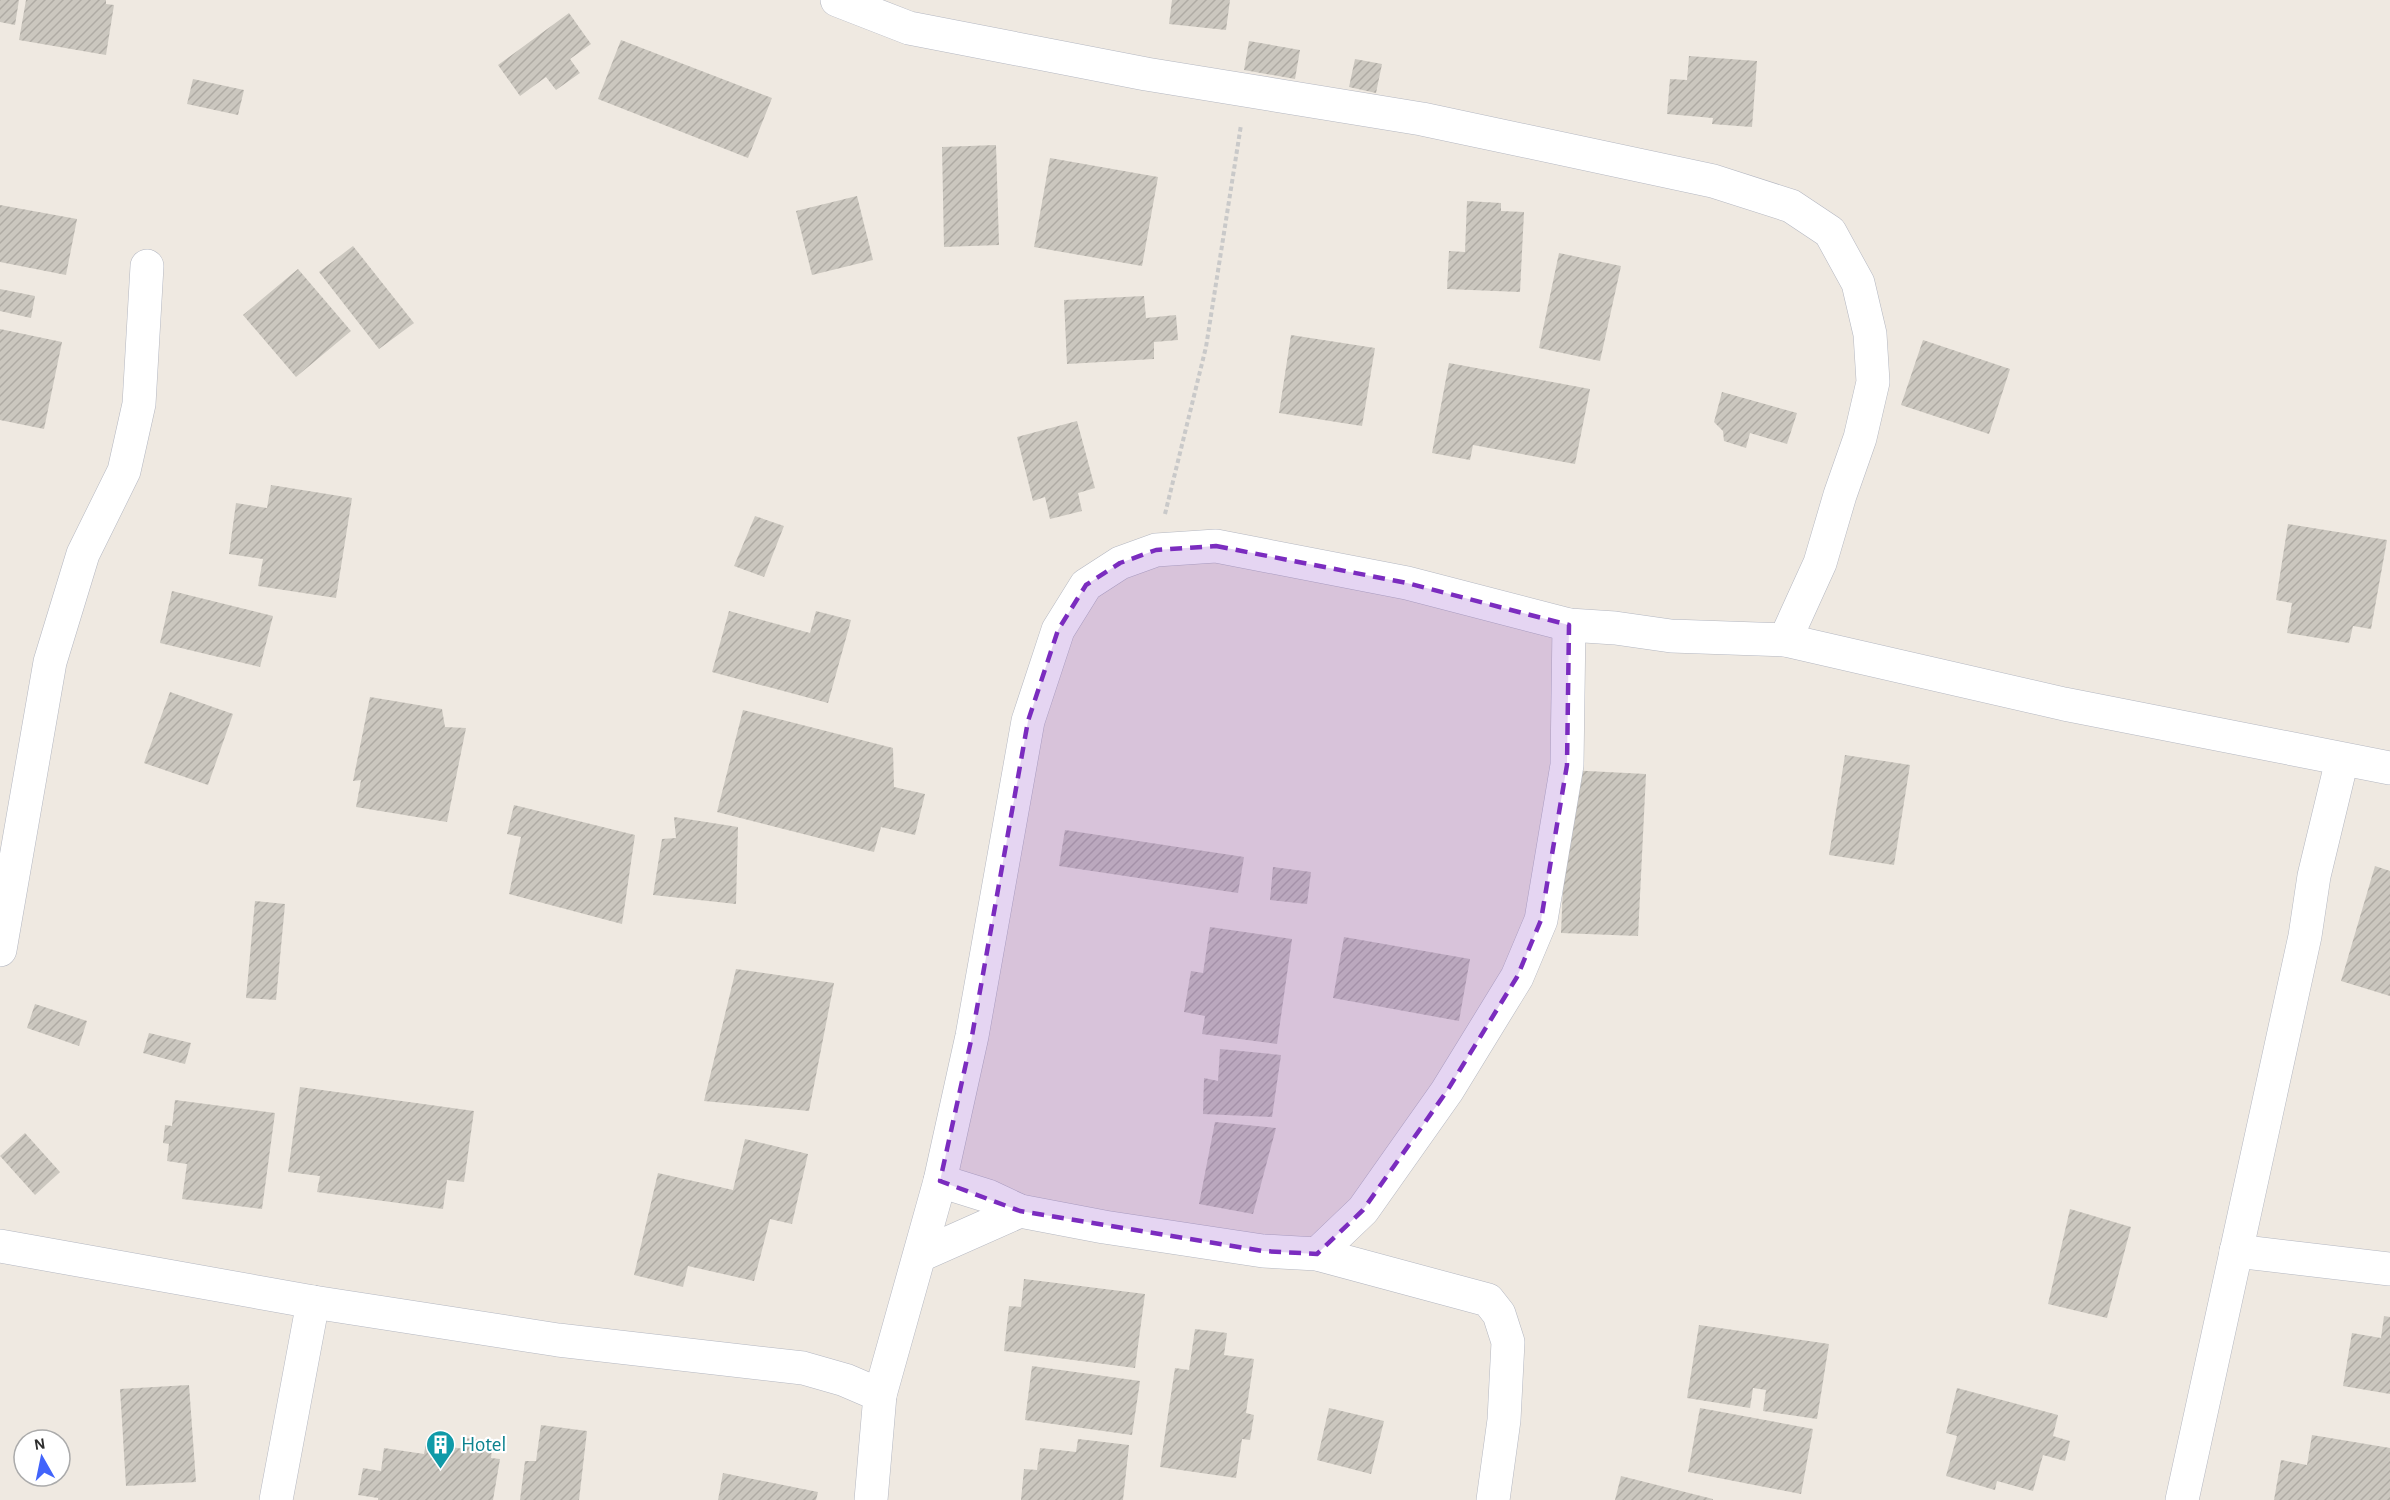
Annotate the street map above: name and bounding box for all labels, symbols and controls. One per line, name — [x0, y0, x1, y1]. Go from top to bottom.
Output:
north arrow — [12, 1428, 72, 1488]
building icon: Hotel — [424, 1428, 456, 1470]
place label: Hotel — [461, 1434, 507, 1455]
text: N — [33, 1435, 47, 1453]

